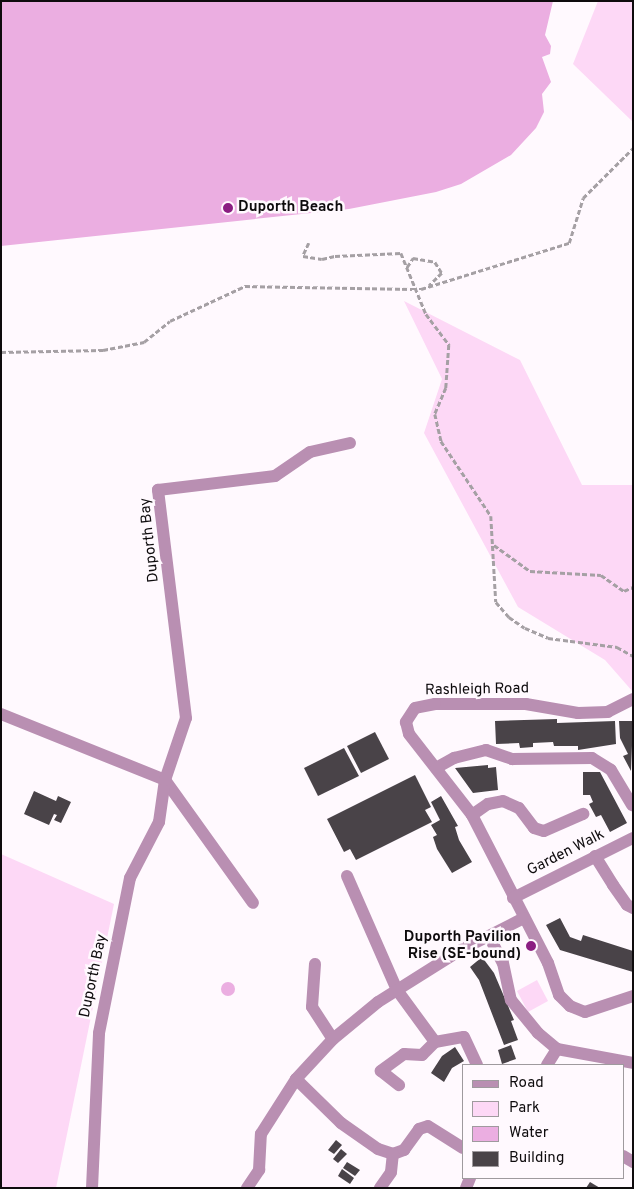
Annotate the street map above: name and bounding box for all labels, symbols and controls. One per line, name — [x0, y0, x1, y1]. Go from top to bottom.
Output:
place label: Duporth Beach — [238, 199, 343, 217]
marker: Duporth Beach — [222, 202, 234, 214]
street label: Duporth Bay — [137, 497, 163, 583]
street label: Rashleigh Road — [425, 680, 529, 700]
street label: Garden Walk — [524, 826, 608, 880]
place label: Duporth Pavilion Rise (SE-bound) — [404, 928, 521, 963]
street label: Duporth Bay — [76, 933, 112, 1019]
marker: Duporth Pavilion Rise (SE-bound) — [525, 940, 537, 952]
legend — [462, 1064, 624, 1179]
text: Road — [509, 1074, 544, 1093]
text: Park — [509, 1099, 540, 1118]
text: Water — [509, 1124, 548, 1143]
text: Building — [509, 1149, 564, 1168]

